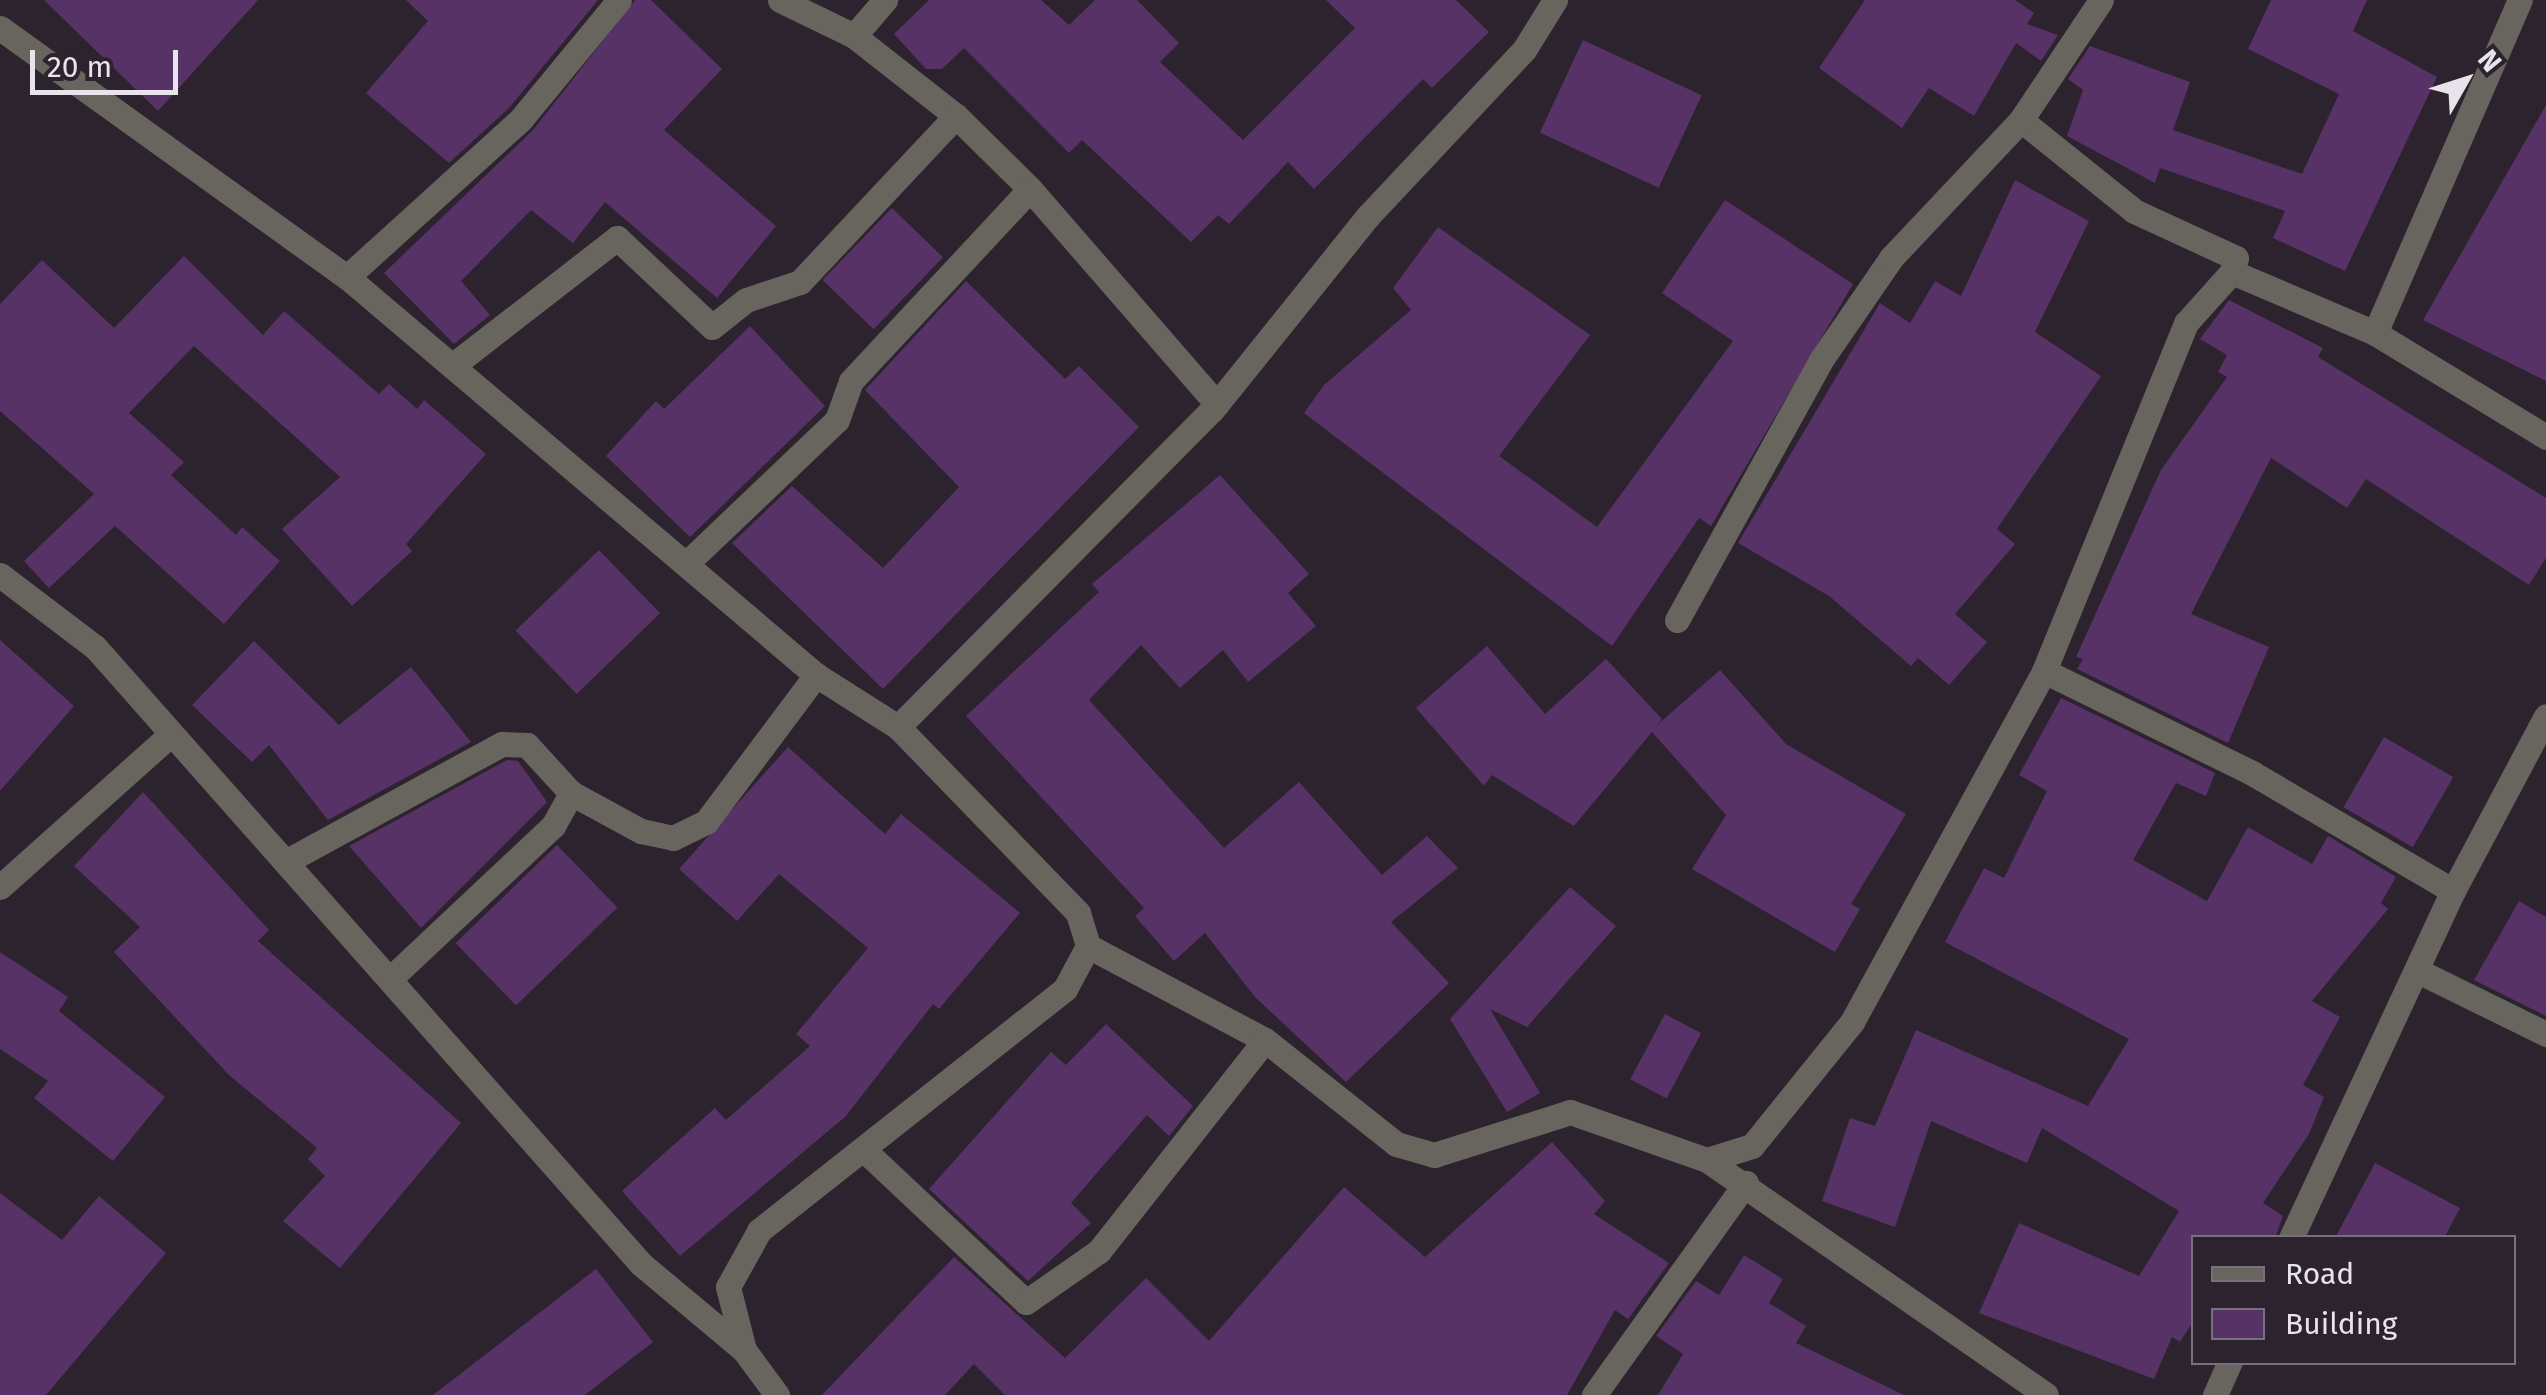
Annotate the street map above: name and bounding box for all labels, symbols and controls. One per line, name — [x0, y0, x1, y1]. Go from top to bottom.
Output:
scale bar — [35, 30, 182, 92]
north arrow — [2416, 30, 2516, 130]
text: N — [2471, 43, 2508, 78]
text: 20 m — [47, 49, 112, 85]
legend — [2191, 1235, 2516, 1365]
text: Road — [2285, 1256, 2354, 1292]
text: Building — [2285, 1306, 2397, 1342]

